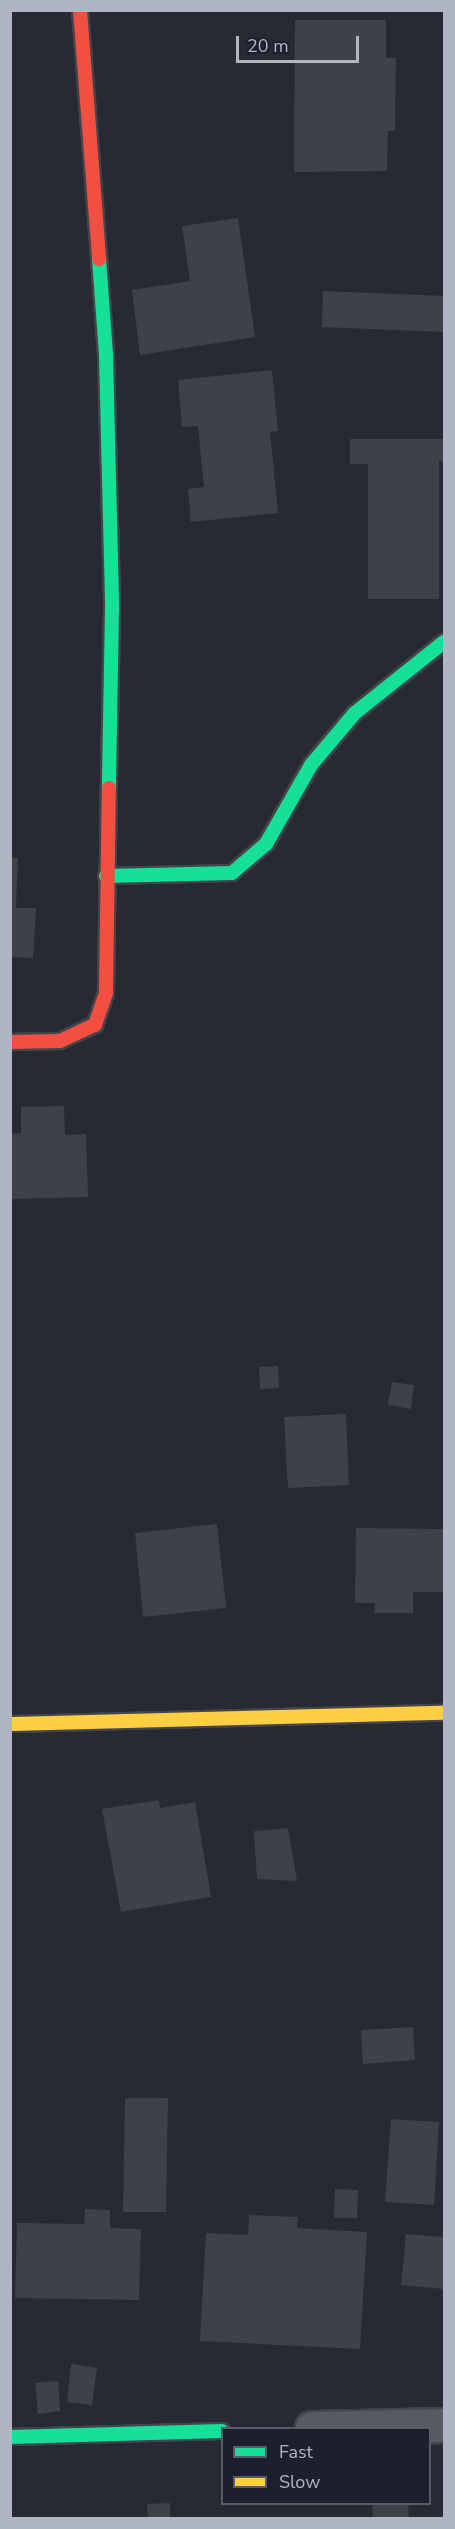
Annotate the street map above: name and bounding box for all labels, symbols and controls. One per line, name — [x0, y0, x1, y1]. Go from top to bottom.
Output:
scale bar — [239, 24, 362, 62]
text: 20 m — [247, 34, 289, 58]
legend — [221, 2427, 431, 2505]
text: Fast — [279, 2440, 313, 2464]
text: Slow — [279, 2470, 320, 2494]

